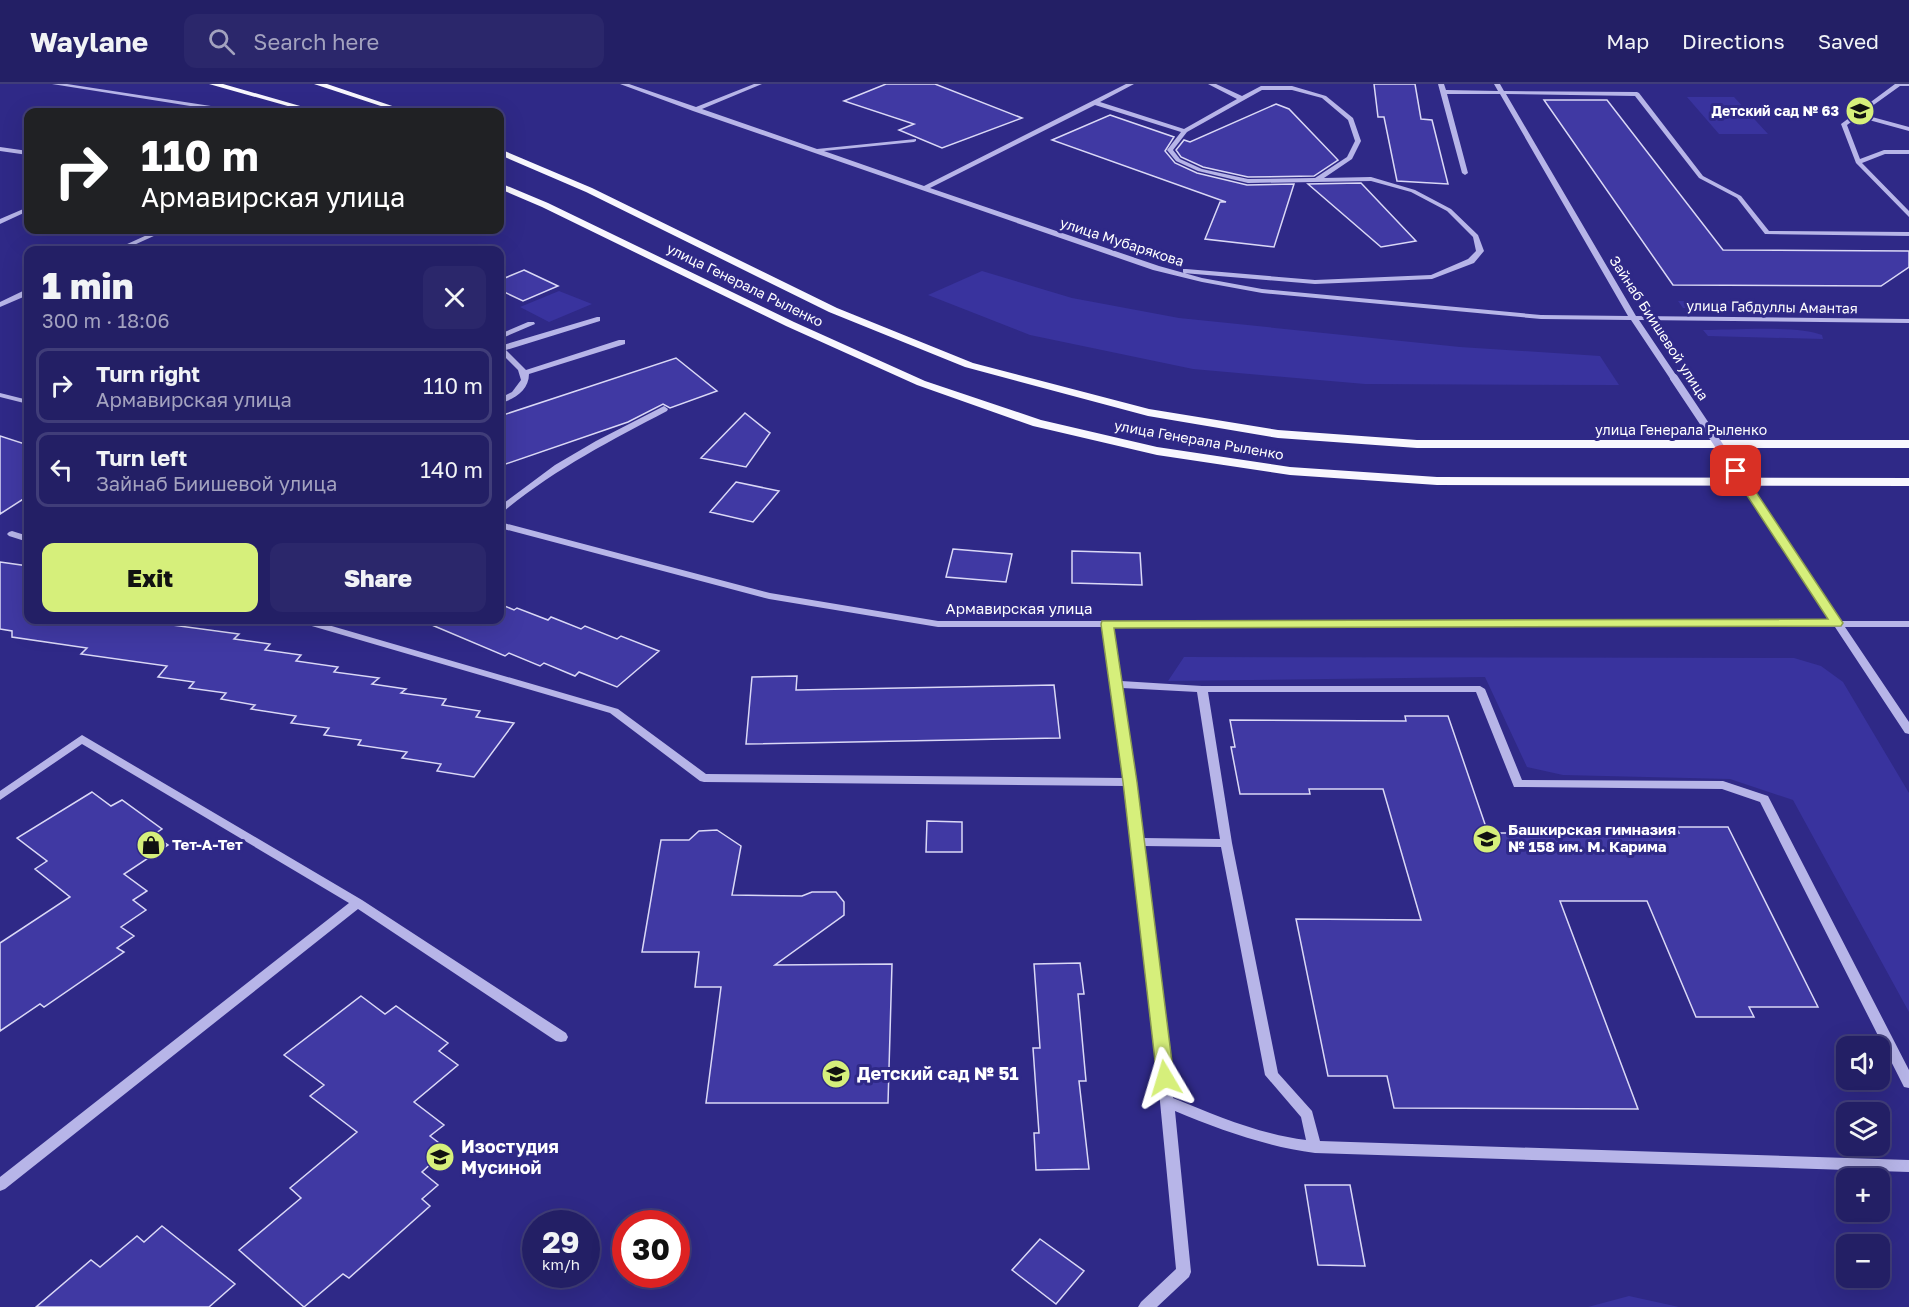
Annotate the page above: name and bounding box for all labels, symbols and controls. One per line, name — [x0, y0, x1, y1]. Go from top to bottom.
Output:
search box — [184, 14, 604, 68]
text: Waylane — [30, 25, 148, 58]
icon: search — [205, 25, 238, 58]
text: Search here — [253, 28, 379, 55]
text: Map — [1606, 28, 1649, 54]
text: Directions — [1682, 28, 1785, 54]
text: Saved — [1818, 28, 1879, 54]
school or university icon: Детский сад № 63 — [1844, 95, 1876, 127]
place label: Детский сад № 63 — [1712, 102, 1839, 119]
text: 110 m — [141, 130, 259, 180]
icon: right — [42, 132, 120, 210]
text: Армавирская улица — [141, 181, 405, 213]
street label: улица Мубарякова — [1058, 213, 1186, 270]
street label: улица Генерала Рыленко — [664, 239, 826, 330]
street label: Зайнаб Биишевой улица — [1606, 252, 1713, 403]
text: 1 min — [42, 264, 133, 307]
button: close — [423, 266, 486, 329]
street label: улица Габдуллы Амантая — [1686, 297, 1858, 316]
text: 300 m · 18:06 — [42, 308, 170, 332]
text: Turn right — [96, 360, 200, 387]
icon: right — [45, 369, 78, 402]
text: 110 m — [423, 372, 483, 399]
text: Армавирская улица — [96, 387, 292, 411]
street label: улица Генерала Рыленко — [1113, 416, 1285, 463]
street label: улица Генерала Рыленко — [1595, 421, 1767, 438]
text: Turn left — [96, 444, 187, 471]
pin — [1710, 445, 1761, 496]
icon: left — [45, 453, 78, 486]
icon: arrive — [1719, 454, 1752, 487]
text: 140 m — [420, 456, 483, 483]
text: Зайнаб Биишевой улица — [96, 471, 337, 495]
button: Exit — [42, 543, 258, 612]
button: Share — [270, 543, 486, 612]
street label: Армавирская улица — [946, 599, 1092, 617]
place label: Башкирская гимназия № 158 им. М. Карима — [1508, 820, 1676, 855]
school or university icon: Башкирская гимназия № 158 им. М. Карима — [1471, 823, 1503, 855]
shop icon: Тет-А-Тет — [135, 829, 167, 861]
place label: Тет-А-Тет — [172, 835, 243, 853]
map controls — [1836, 1036, 1890, 1288]
button: sound — [1836, 1036, 1890, 1090]
position arrow — [1133, 1046, 1197, 1110]
school or university icon: Детский сад № 51 — [820, 1058, 852, 1090]
place label: Детский сад № 51 — [857, 1062, 1019, 1084]
button: layers — [1836, 1102, 1890, 1156]
place label: Изостудия Мусиной — [461, 1135, 559, 1178]
school or university icon: Изостудия Мусиной — [424, 1141, 456, 1173]
button: + — [1836, 1168, 1890, 1222]
speed limit sign: 30 — [612, 1210, 690, 1288]
text: 29 — [542, 1224, 580, 1260]
button: − — [1836, 1234, 1890, 1288]
text: km/h — [542, 1255, 580, 1273]

